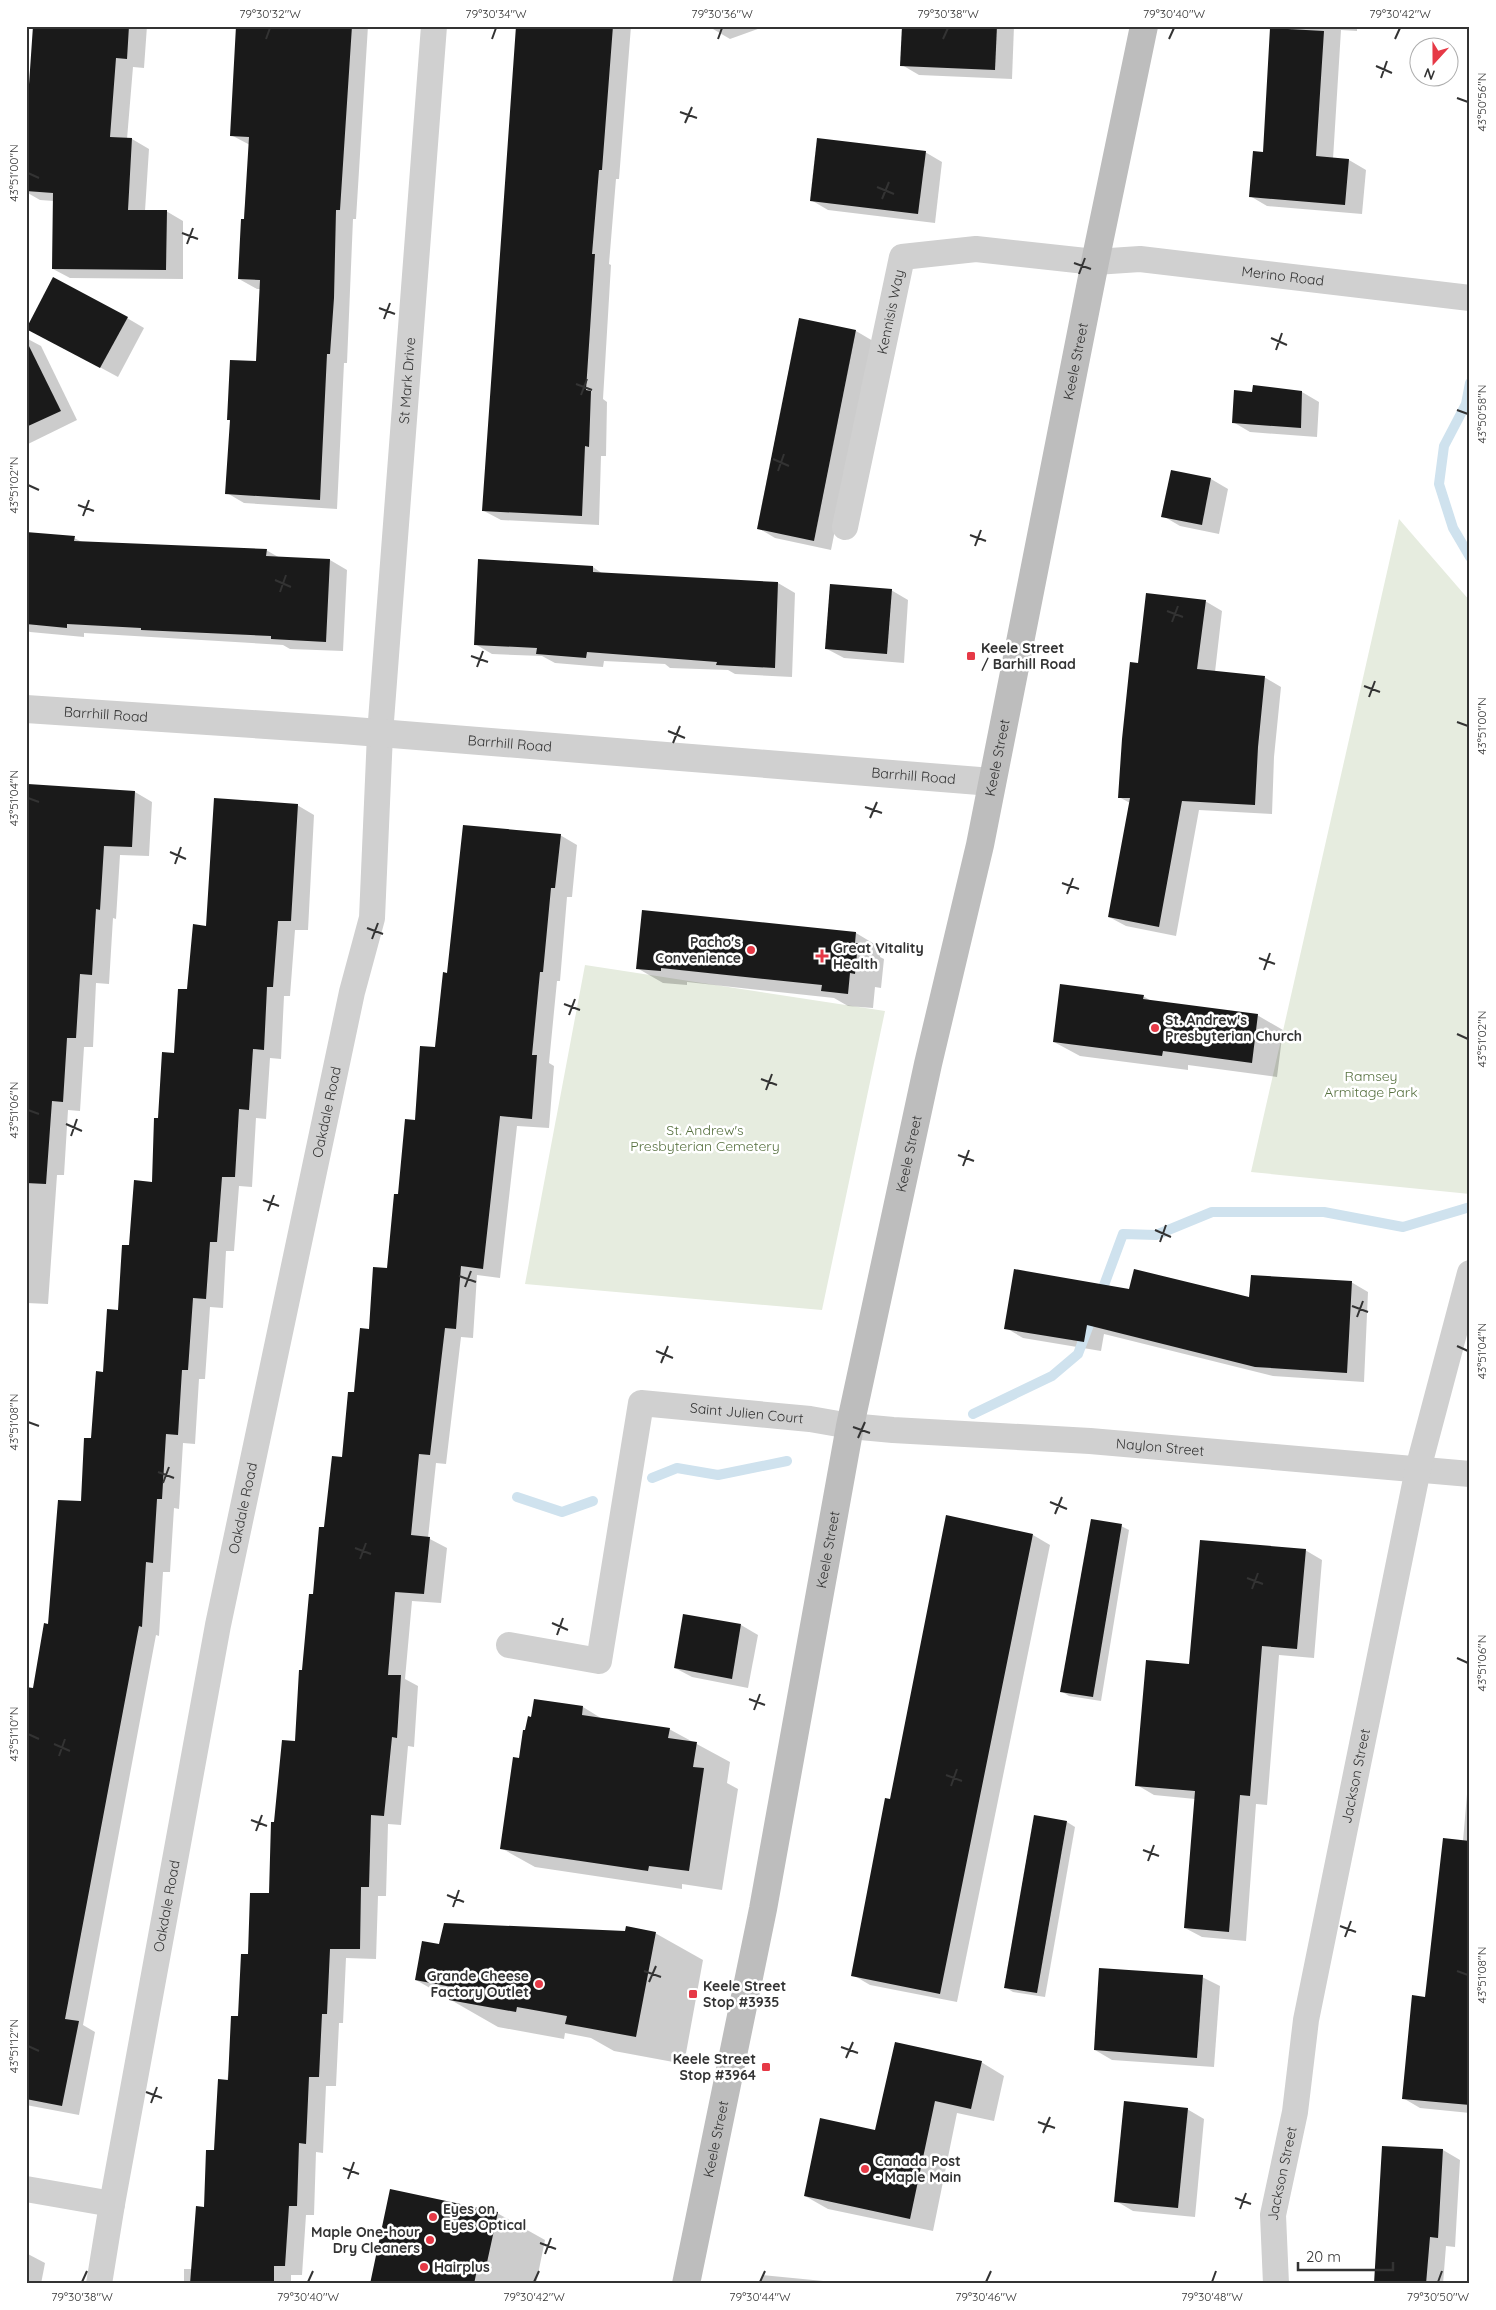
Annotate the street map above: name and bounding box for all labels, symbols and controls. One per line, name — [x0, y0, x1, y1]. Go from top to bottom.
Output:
text: 79°30'32"W — [239, 6, 301, 21]
text: 79°30'34"W — [465, 6, 527, 21]
text: 79°30'36"W — [691, 6, 753, 21]
text: 79°30'38"W — [917, 6, 979, 21]
text: 79°30'40"W — [1143, 6, 1206, 21]
text: 79°30'42"W — [1369, 6, 1431, 21]
north arrow — [1408, 38, 1458, 88]
text: N — [1421, 64, 1437, 84]
text: 43°50'56"N — [1474, 73, 1489, 131]
text: 43°51'00"N — [6, 144, 21, 202]
street label: Merino Road — [1241, 262, 1325, 290]
street label: Kennisis Way — [873, 268, 908, 356]
street label: Keele Street — [1059, 321, 1092, 401]
street label: St Mark Drive — [395, 336, 419, 425]
text: 43°50'58"N — [1474, 385, 1489, 443]
text: 43°51'02"N — [6, 456, 21, 514]
place label: Keele Street / Barhill Road — [981, 639, 1076, 673]
marker: Keele Street / Barhill Road — [965, 650, 977, 662]
text: 43°51'00"N — [1474, 697, 1489, 755]
street label: Barrhill Road — [63, 703, 149, 726]
street label: Keele Street — [981, 717, 1014, 798]
street label: Barrhill Road — [467, 731, 553, 756]
street label: Barrhill Road — [871, 763, 956, 788]
text: 43°51'04"N — [6, 770, 21, 826]
place label: Pacho's Convenience — [655, 933, 741, 967]
place label: Great Vitality Health — [833, 939, 924, 973]
marker: Pacho's Convenience — [745, 944, 757, 956]
marker: Great Vitality Health — [815, 949, 829, 963]
text: 43°51'02"N — [1474, 1010, 1489, 1068]
place label: St. Andrew's Presbyterian Church — [1165, 1011, 1302, 1045]
marker: St. Andrew's Presbyterian Church — [1149, 1022, 1161, 1034]
street label: Oakdale Road — [308, 1065, 345, 1159]
park label: Ramsey Armitage Park — [1324, 1067, 1418, 1101]
text: 43°51'06"N — [6, 1082, 21, 1138]
street label: Keele Street — [892, 1114, 926, 1194]
park label: St. Andrew's Presbyterian Cemetery — [630, 1121, 780, 1155]
text: 43°51'04"N — [1474, 1323, 1489, 1379]
text: 43°51'08"N — [6, 1394, 21, 1450]
street label: Saint Julien Court — [689, 1399, 804, 1427]
street label: Naylon Street — [1115, 1434, 1205, 1460]
street label: Oakdale Road — [224, 1461, 261, 1556]
street label: Keele Street — [812, 1509, 844, 1590]
text: 43°51'06"N — [1474, 1635, 1489, 1691]
text: 43°51'10"N — [6, 1707, 21, 1761]
street label: Jackson Street — [1337, 1727, 1374, 1825]
street label: Oakdale Road — [149, 1859, 184, 1953]
text: 43°51'08"N — [1474, 1947, 1489, 2003]
place label: Grande Cheese Factory Outlet — [427, 1967, 529, 2001]
place label: Keele Street Stop #3935 — [703, 1977, 787, 2011]
marker: Grande Cheese Factory Outlet — [533, 1978, 545, 1990]
marker: Keele Street Stop #3935 — [687, 1988, 699, 2000]
text: 43°51'12"N — [6, 2019, 21, 2073]
place label: Keele Street Stop #3964 — [673, 2050, 756, 2084]
marker: Keele Street Stop #3964 — [760, 2061, 772, 2073]
street label: Keele Street — [699, 2099, 732, 2179]
street label: Jackson Street — [1264, 2125, 1301, 2222]
place label: Canada Post - Maple Main — [875, 2152, 961, 2186]
marker: Canada Post - Maple Main — [859, 2163, 871, 2175]
place label: Eyes on Eyes Optical — [443, 2200, 526, 2234]
marker: Eyes on Eyes Optical — [427, 2211, 439, 2223]
place label: Maple One-hour Dry Cleaners — [311, 2223, 420, 2257]
marker: Maple One-hour Dry Cleaners — [424, 2234, 436, 2246]
scale bar — [1298, 2240, 1394, 2272]
text: 20 m — [1306, 2247, 1341, 2266]
place label: Hairplus — [434, 2258, 490, 2276]
marker: Hairplus — [418, 2261, 430, 2273]
text: 79°30'38"W — [51, 2289, 113, 2304]
text: 79°30'40"W — [277, 2289, 340, 2304]
text: 79°30'42"W — [503, 2289, 565, 2304]
text: 79°30'44"W — [729, 2289, 791, 2304]
text: 79°30'46"W — [955, 2289, 1017, 2304]
text: 79°30'48"W — [1181, 2289, 1243, 2304]
text: 79°30'50"W — [1407, 2289, 1470, 2304]

